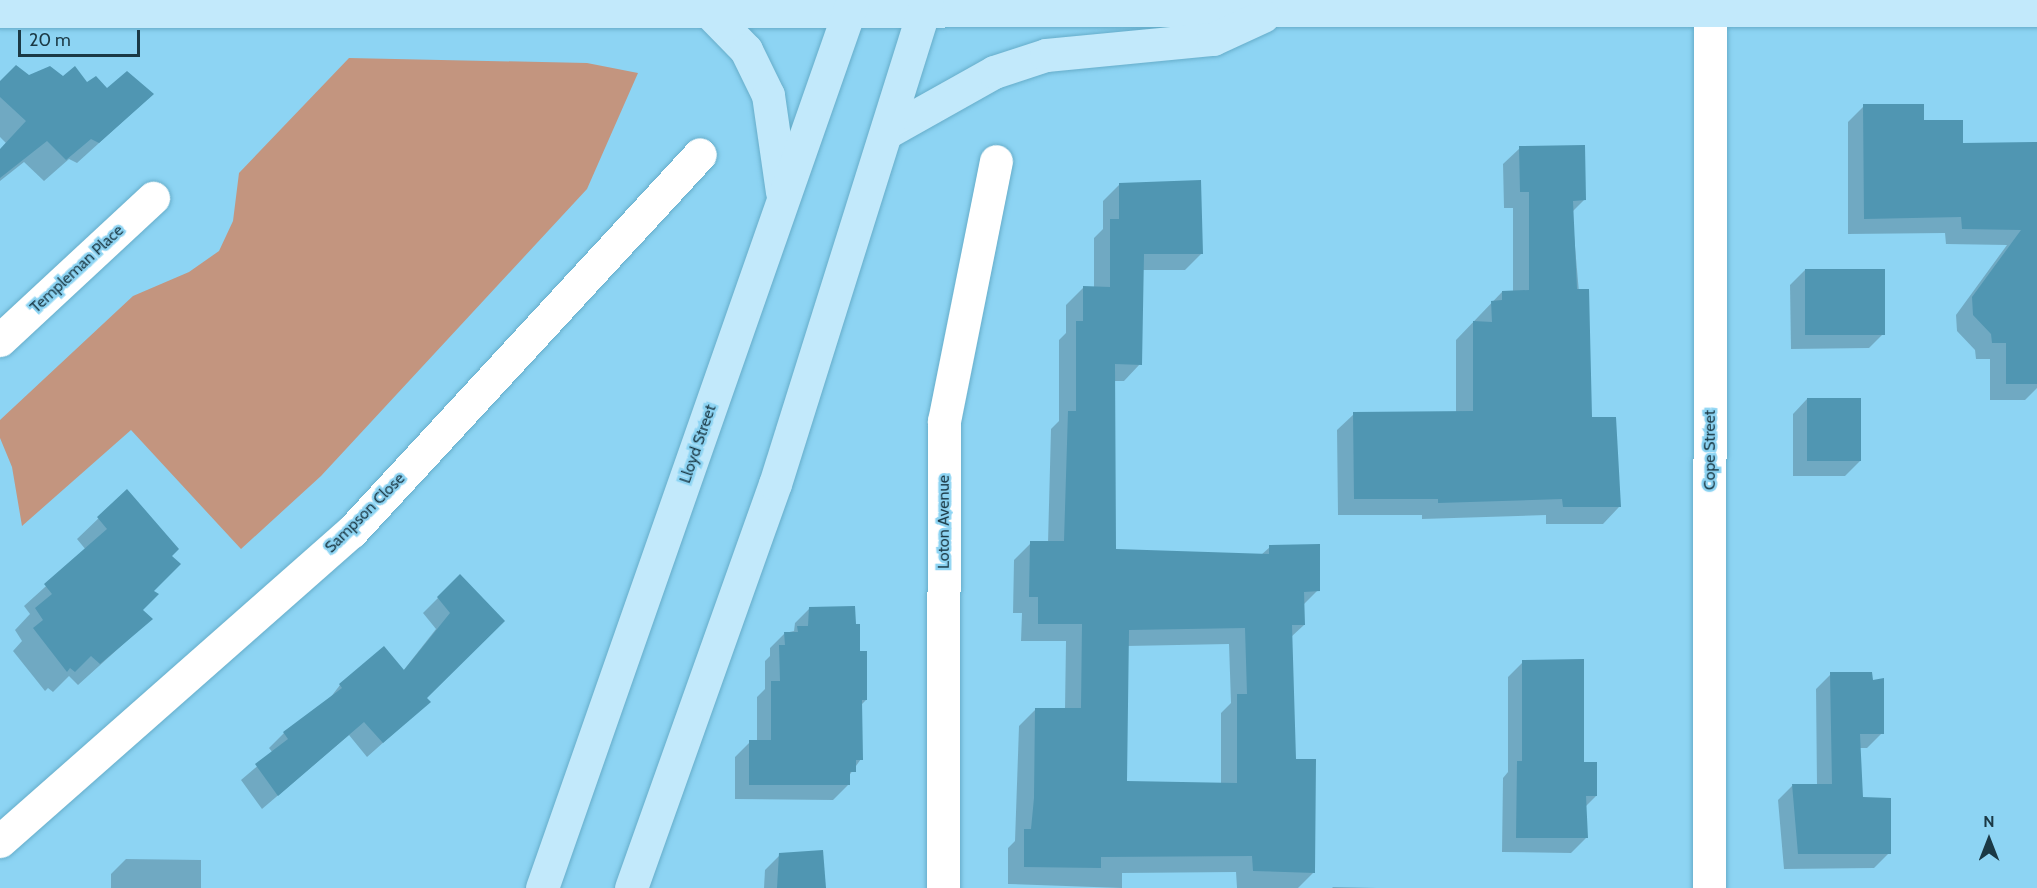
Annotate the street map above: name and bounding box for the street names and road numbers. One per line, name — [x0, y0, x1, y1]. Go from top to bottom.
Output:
street label: Templeman Place — [26, 221, 128, 317]
street label: Lloyd Street — [676, 402, 720, 486]
street label: Cope Street — [1700, 410, 1720, 490]
street label: Sampson Close — [321, 469, 409, 557]
street label: Loton Avenue — [934, 475, 954, 569]

